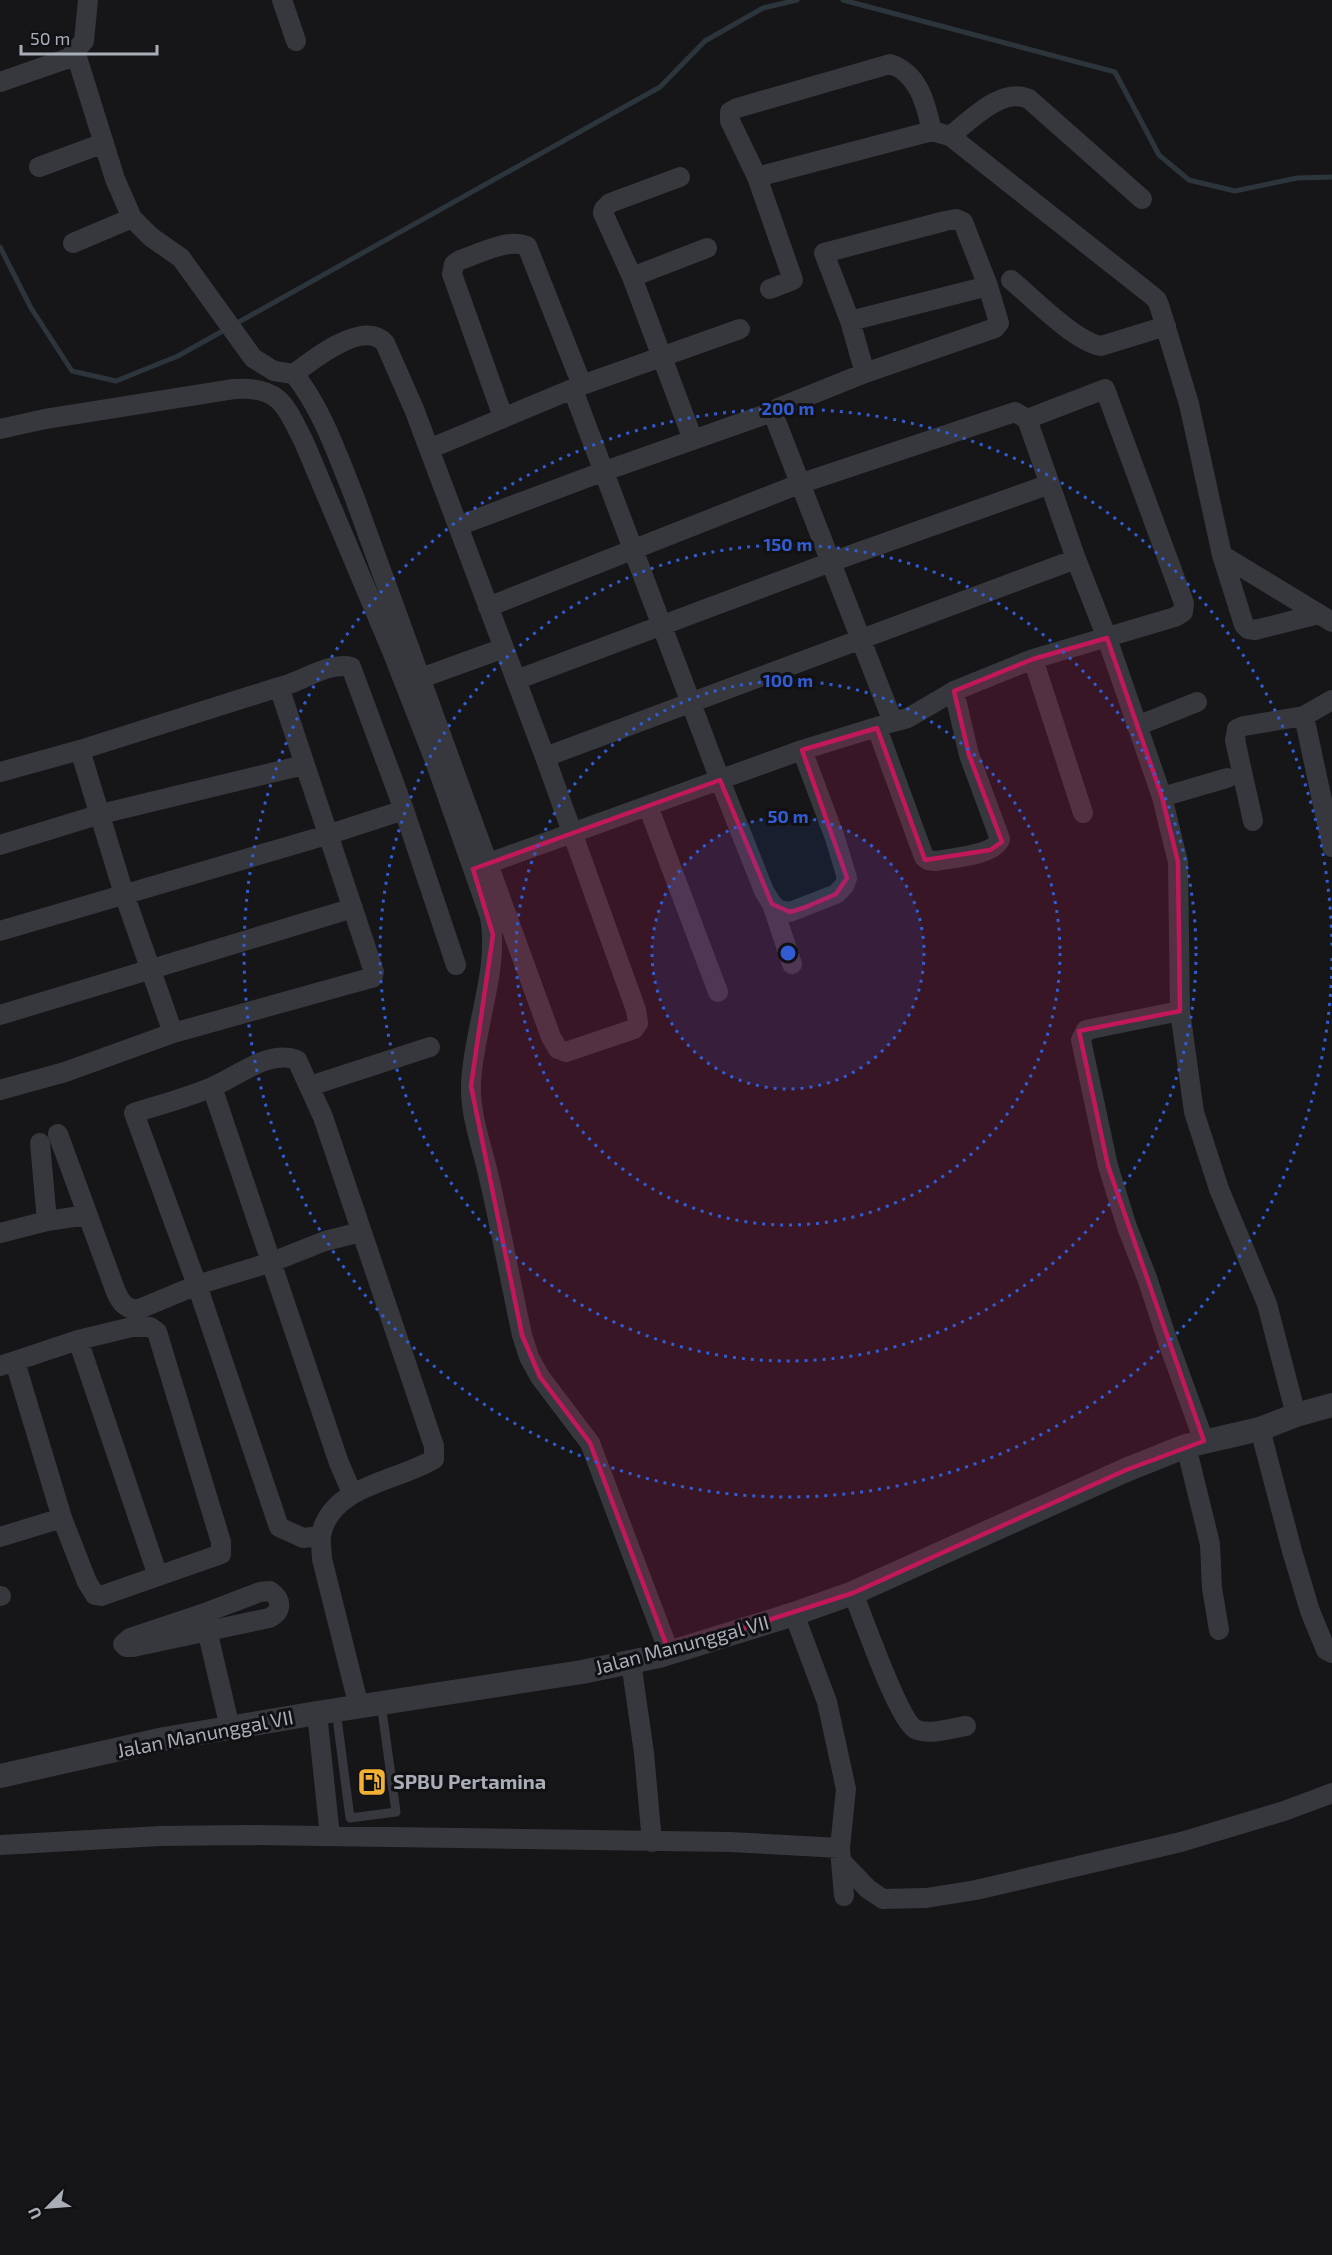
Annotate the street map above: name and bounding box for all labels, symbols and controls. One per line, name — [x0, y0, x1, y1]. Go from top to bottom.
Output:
scale bar — [21, 18, 158, 56]
text: 50 m — [30, 27, 70, 49]
text: 200 m — [762, 397, 814, 419]
text: 150 m — [764, 533, 812, 555]
text: 100 m — [763, 669, 813, 691]
text: 50 m — [767, 805, 809, 827]
centre of rings — [778, 943, 798, 963]
street label: Jalan Manunggal VII — [592, 1609, 771, 1679]
street label: Jalan Manunggal VII — [115, 1704, 295, 1762]
fuel station icon: SPBU Pertamina — [356, 1766, 388, 1798]
place label: SPBU Pertamina — [393, 1769, 546, 1793]
north arrow — [18, 2177, 78, 2237]
text: U — [23, 2205, 45, 2223]

